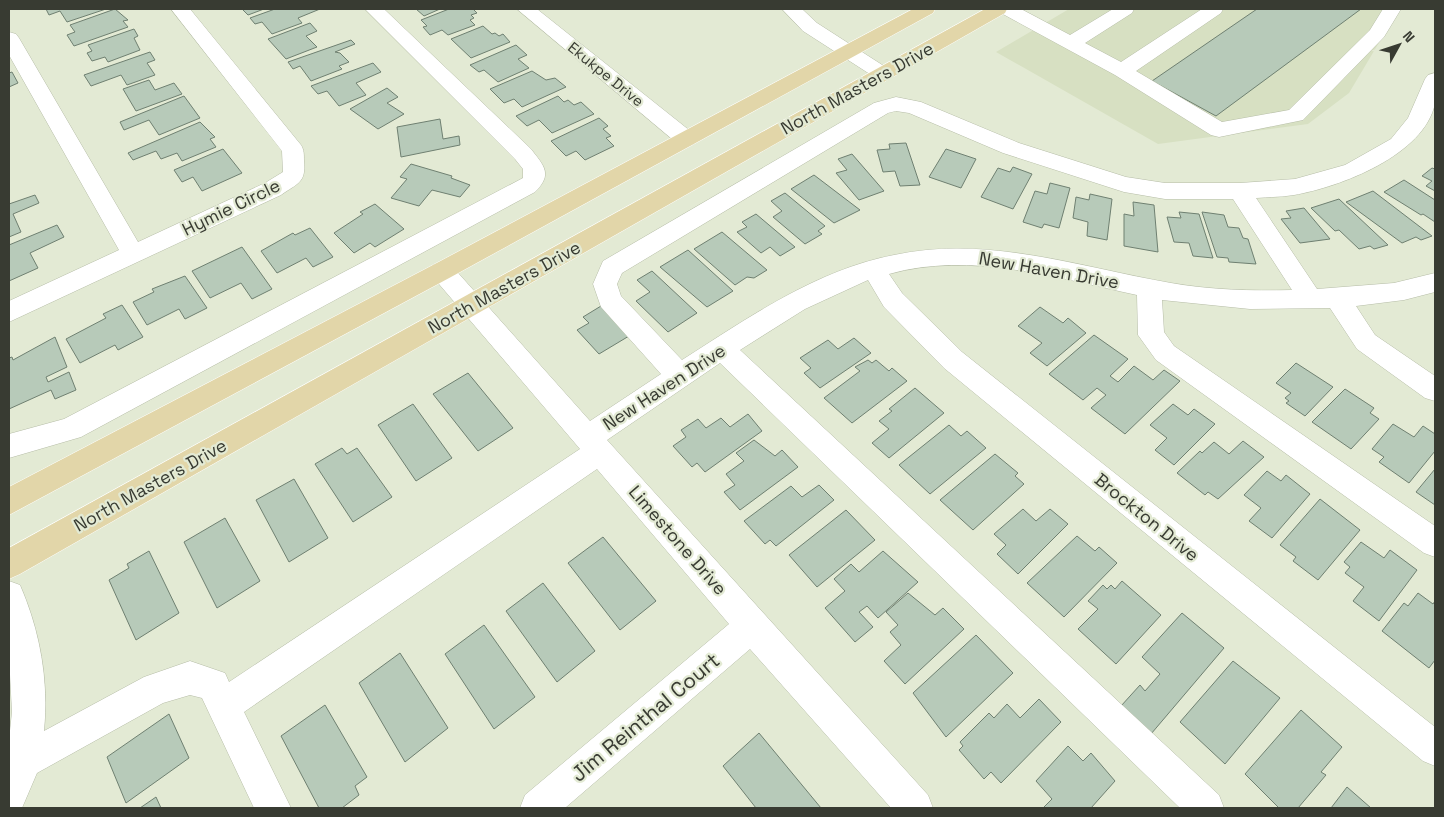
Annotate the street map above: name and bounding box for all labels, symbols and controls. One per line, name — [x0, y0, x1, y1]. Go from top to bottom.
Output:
north arrow — [1374, 20, 1424, 70]
text: N — [1399, 27, 1419, 46]
street label: North Masters Drive — [776, 36, 938, 140]
street label: Ekukpe Drive — [564, 38, 648, 110]
street label: Hymie Circle — [178, 173, 284, 241]
street label: North Masters Drive — [423, 235, 585, 339]
street label: New Haven Drive — [977, 246, 1121, 294]
street label: New Haven Drive — [598, 339, 730, 435]
street label: North Masters Drive — [69, 433, 231, 537]
street label: Brockton Drive — [1090, 468, 1204, 566]
street label: Limestone Drive — [624, 480, 732, 600]
street label: Jim Reinthal Court — [565, 647, 725, 787]

